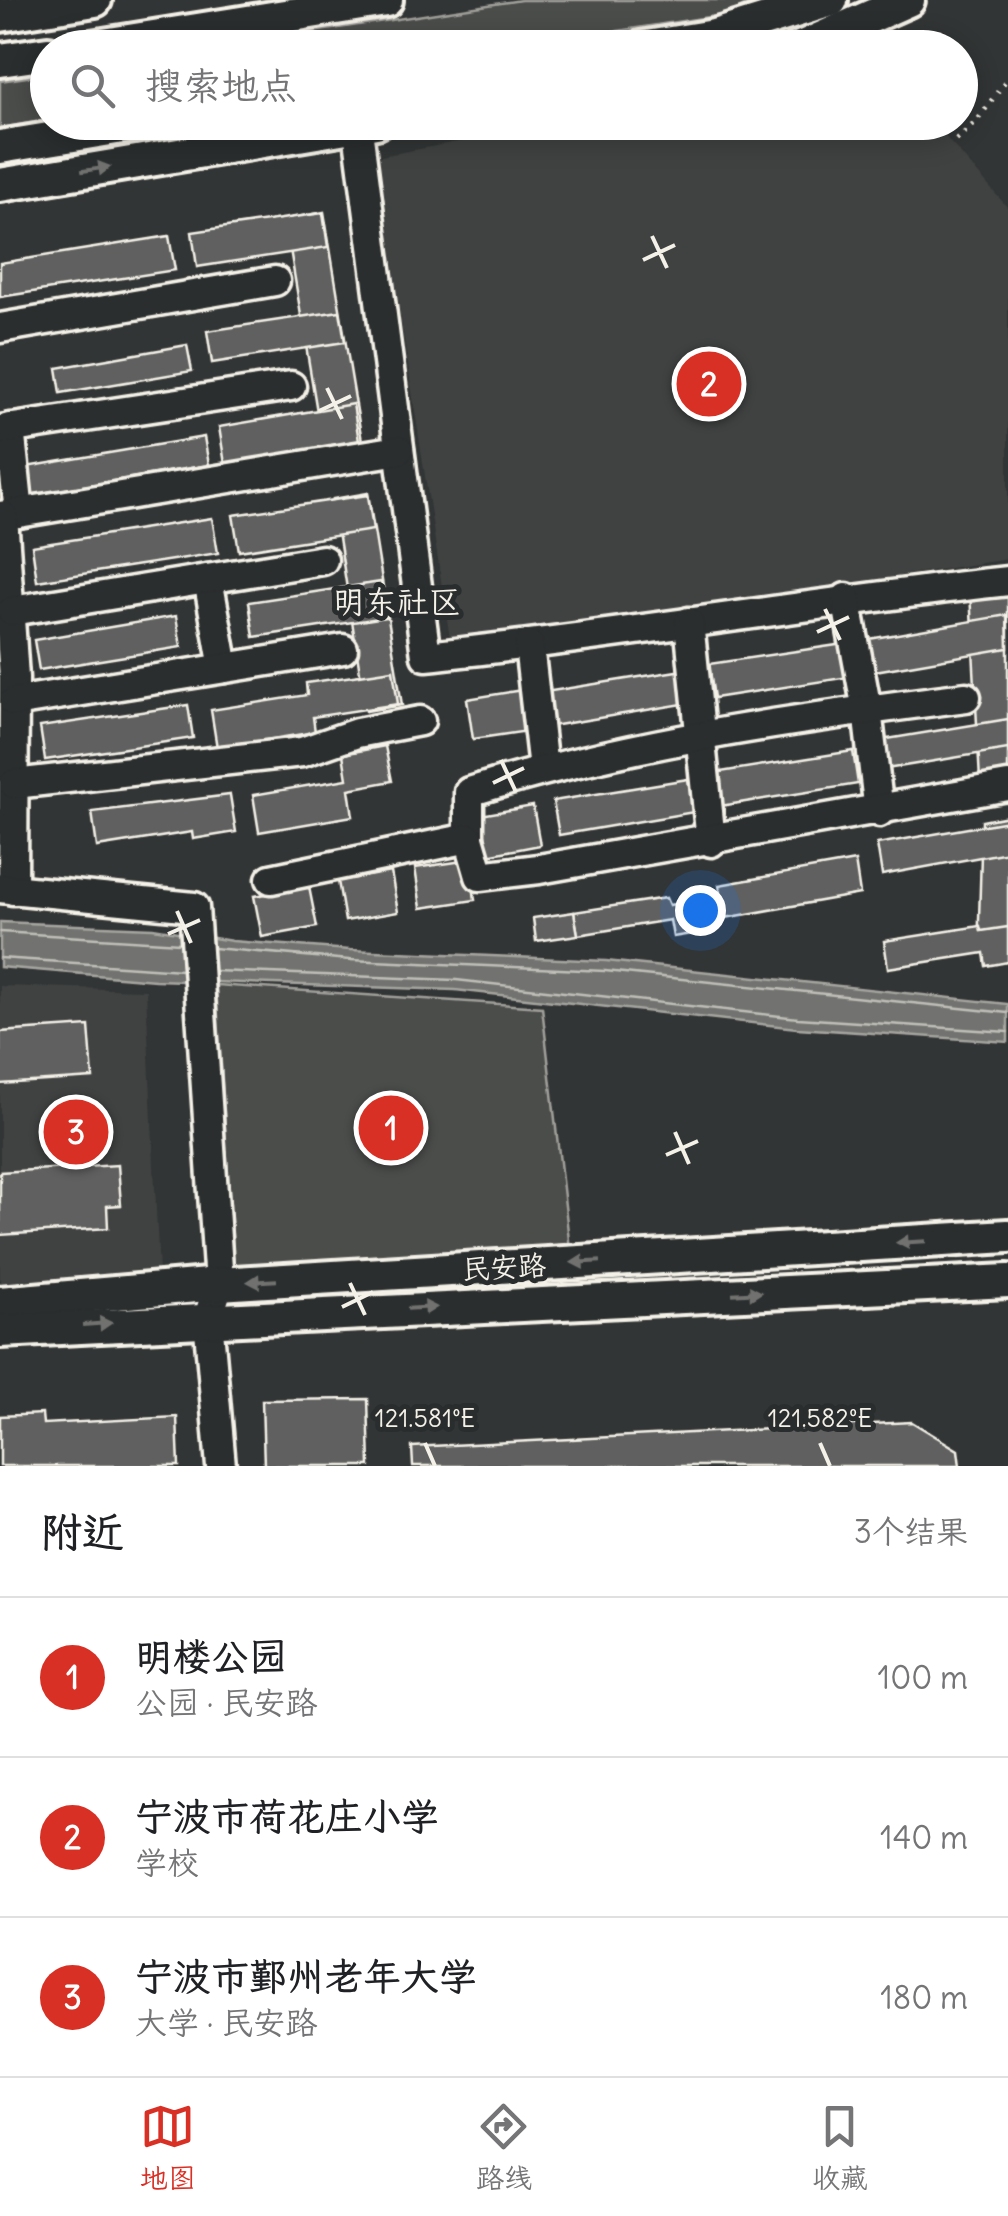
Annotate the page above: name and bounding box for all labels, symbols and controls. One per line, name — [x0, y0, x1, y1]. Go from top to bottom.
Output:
search box — [30, 30, 978, 140]
icon: search — [65, 58, 120, 113]
text: 搜索地点 — [145, 62, 297, 109]
one-way arrow — [81, 161, 112, 176]
pin: 2 — [676, 346, 742, 422]
district label: 明东社区 — [333, 581, 461, 622]
your location — [675, 885, 726, 936]
pin: 1 — [358, 1090, 424, 1166]
pin: 3 — [44, 1094, 108, 1170]
one-way arrow — [894, 1234, 926, 1250]
street label: 民安路 — [461, 1247, 547, 1287]
one-way arrow — [570, 1254, 602, 1270]
one-way arrow — [245, 1273, 277, 1289]
one-way arrow — [731, 1285, 763, 1301]
one-way arrow — [406, 1300, 438, 1316]
one-way arrow — [82, 1316, 114, 1332]
text: 121.581°E — [375, 1402, 475, 1434]
text: 121.582°E — [768, 1402, 872, 1434]
text: 附近 — [40, 1506, 124, 1558]
text: 3个结果 — [854, 1511, 968, 1552]
text: 明楼公园 — [135, 1633, 287, 1680]
text: 1 — [66, 1657, 79, 1698]
text: 100 m — [878, 1657, 968, 1698]
text: 公园 · 民安路 — [135, 1682, 317, 1723]
text: 宁波市荷花庄小学 — [135, 1793, 439, 1840]
text: 2 — [64, 1817, 81, 1858]
text: 140 m — [880, 1817, 968, 1858]
text: 学校 — [135, 1842, 199, 1883]
text: 宁波市鄞州老年大学 — [135, 1953, 477, 2000]
text: 3 — [63, 1977, 82, 2018]
text: 180 m — [880, 1977, 968, 2018]
text: 大学 · 民安路 — [135, 2002, 317, 2043]
tab: 地图 — [140, 2099, 196, 2196]
tab: 路线 — [476, 2099, 532, 2196]
tab: 收藏 — [812, 2099, 868, 2196]

